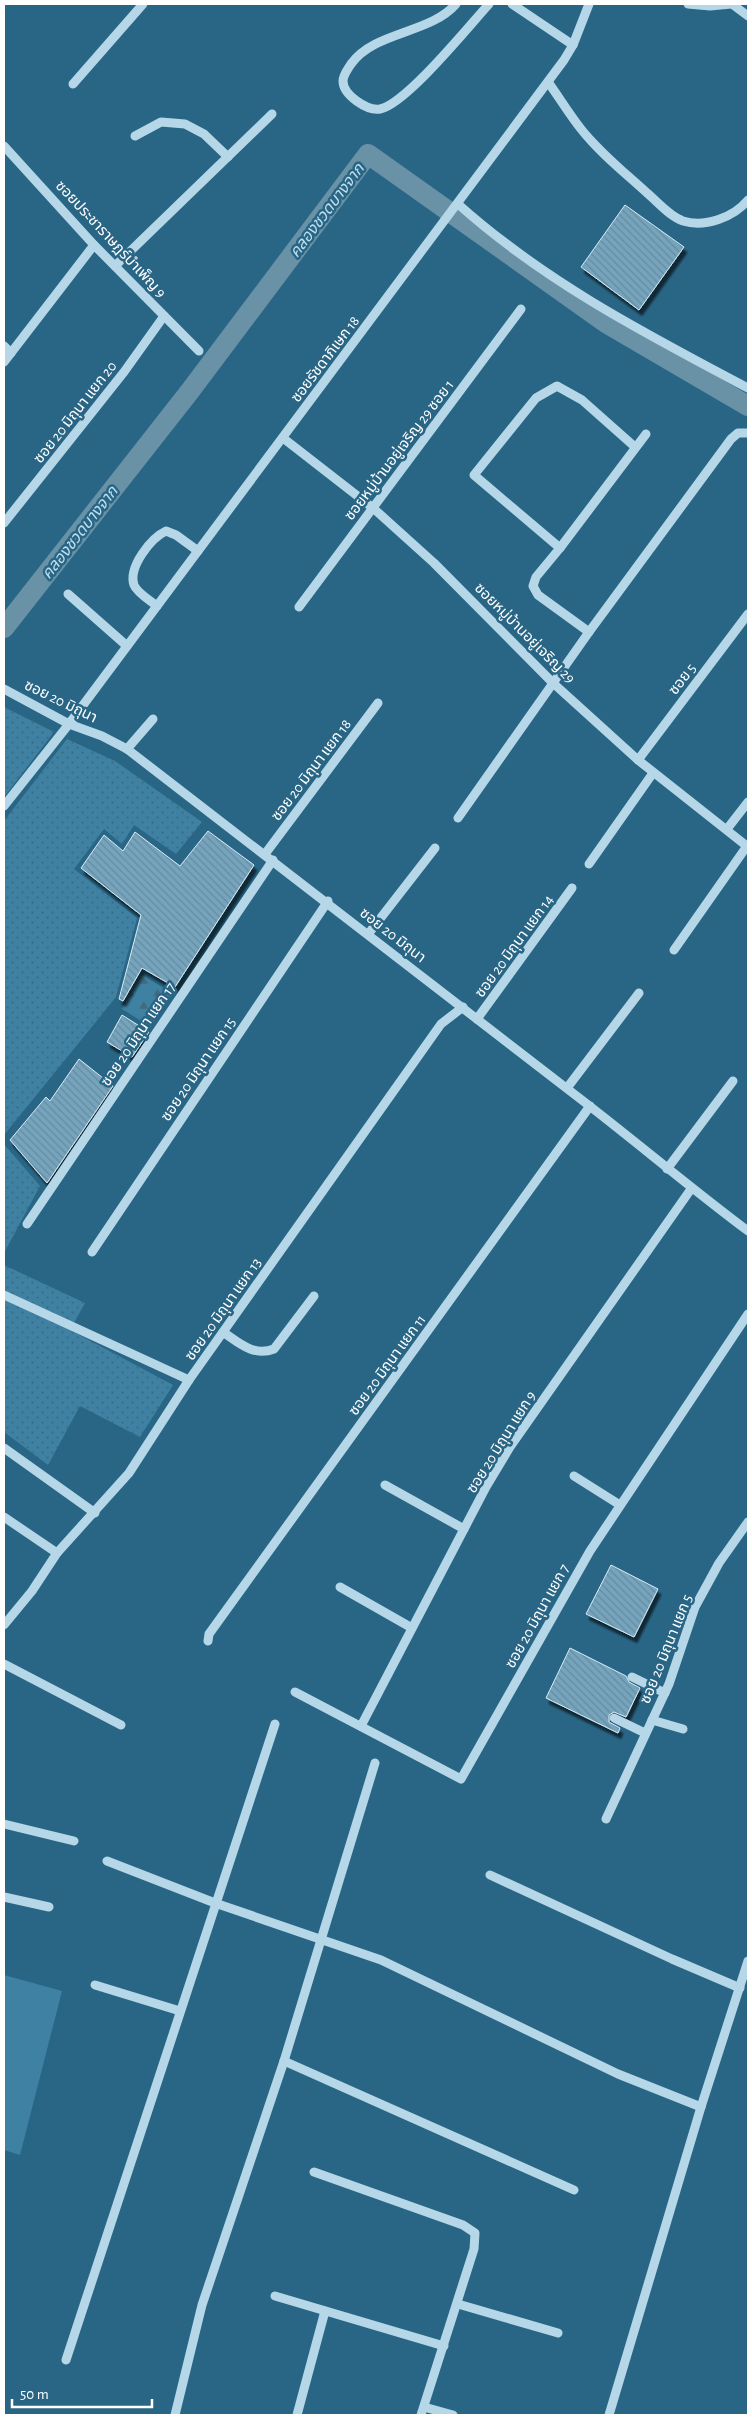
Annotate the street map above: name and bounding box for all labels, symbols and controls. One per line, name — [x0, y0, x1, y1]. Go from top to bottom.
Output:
water label: คลองชวดบางจาก — [287, 160, 368, 260]
street label: ซอยประชาราษฎร์บำเพ็ญ 9 — [53, 177, 170, 301]
street label: ซอยรัชดาภิเษก 18 — [287, 313, 363, 405]
street label: ซอย 20 มิถุนา แยก 20 — [31, 358, 121, 467]
street label: ซอยหมู่บ้านอยู่เจริญ 29 ซอย 1 — [340, 376, 458, 524]
water label: คลองชวดบางจาก — [39, 482, 122, 582]
street label: ซอยหมู่บ้านอยู่เจริญ 29 — [471, 579, 579, 687]
street label: ซอย 5 — [666, 661, 699, 698]
street label: ซอย 20 มิถุนา — [22, 677, 100, 726]
street label: ซอย 20 มิถุนา แยก 18 — [269, 717, 355, 824]
street label: ซอย 20 มิถุนา แยก 14 — [472, 892, 557, 1001]
street label: ซอย 20 มิถุนา — [356, 905, 428, 966]
street label: ซอย 20 มิถุนา แยก 17 — [98, 980, 179, 1089]
street label: ซอย 20 มิถุนา แยก 15 — [158, 1015, 239, 1124]
street label: ซอย 20 มิถุนา แยก 13 — [182, 1255, 265, 1364]
street label: ซอย 20 มิถุนา แยก 11 — [346, 1312, 430, 1419]
street label: ซอย 20 มิถุนา แยก 9 — [464, 1389, 540, 1496]
street label: ซอย 20 มิถุนา แยก 7 — [503, 1562, 573, 1671]
street label: ซอย 20 มิถุนา แยก 5 — [638, 1592, 696, 1706]
scale bar — [12, 2376, 152, 2408]
text: 50 m — [20, 2387, 49, 2402]

